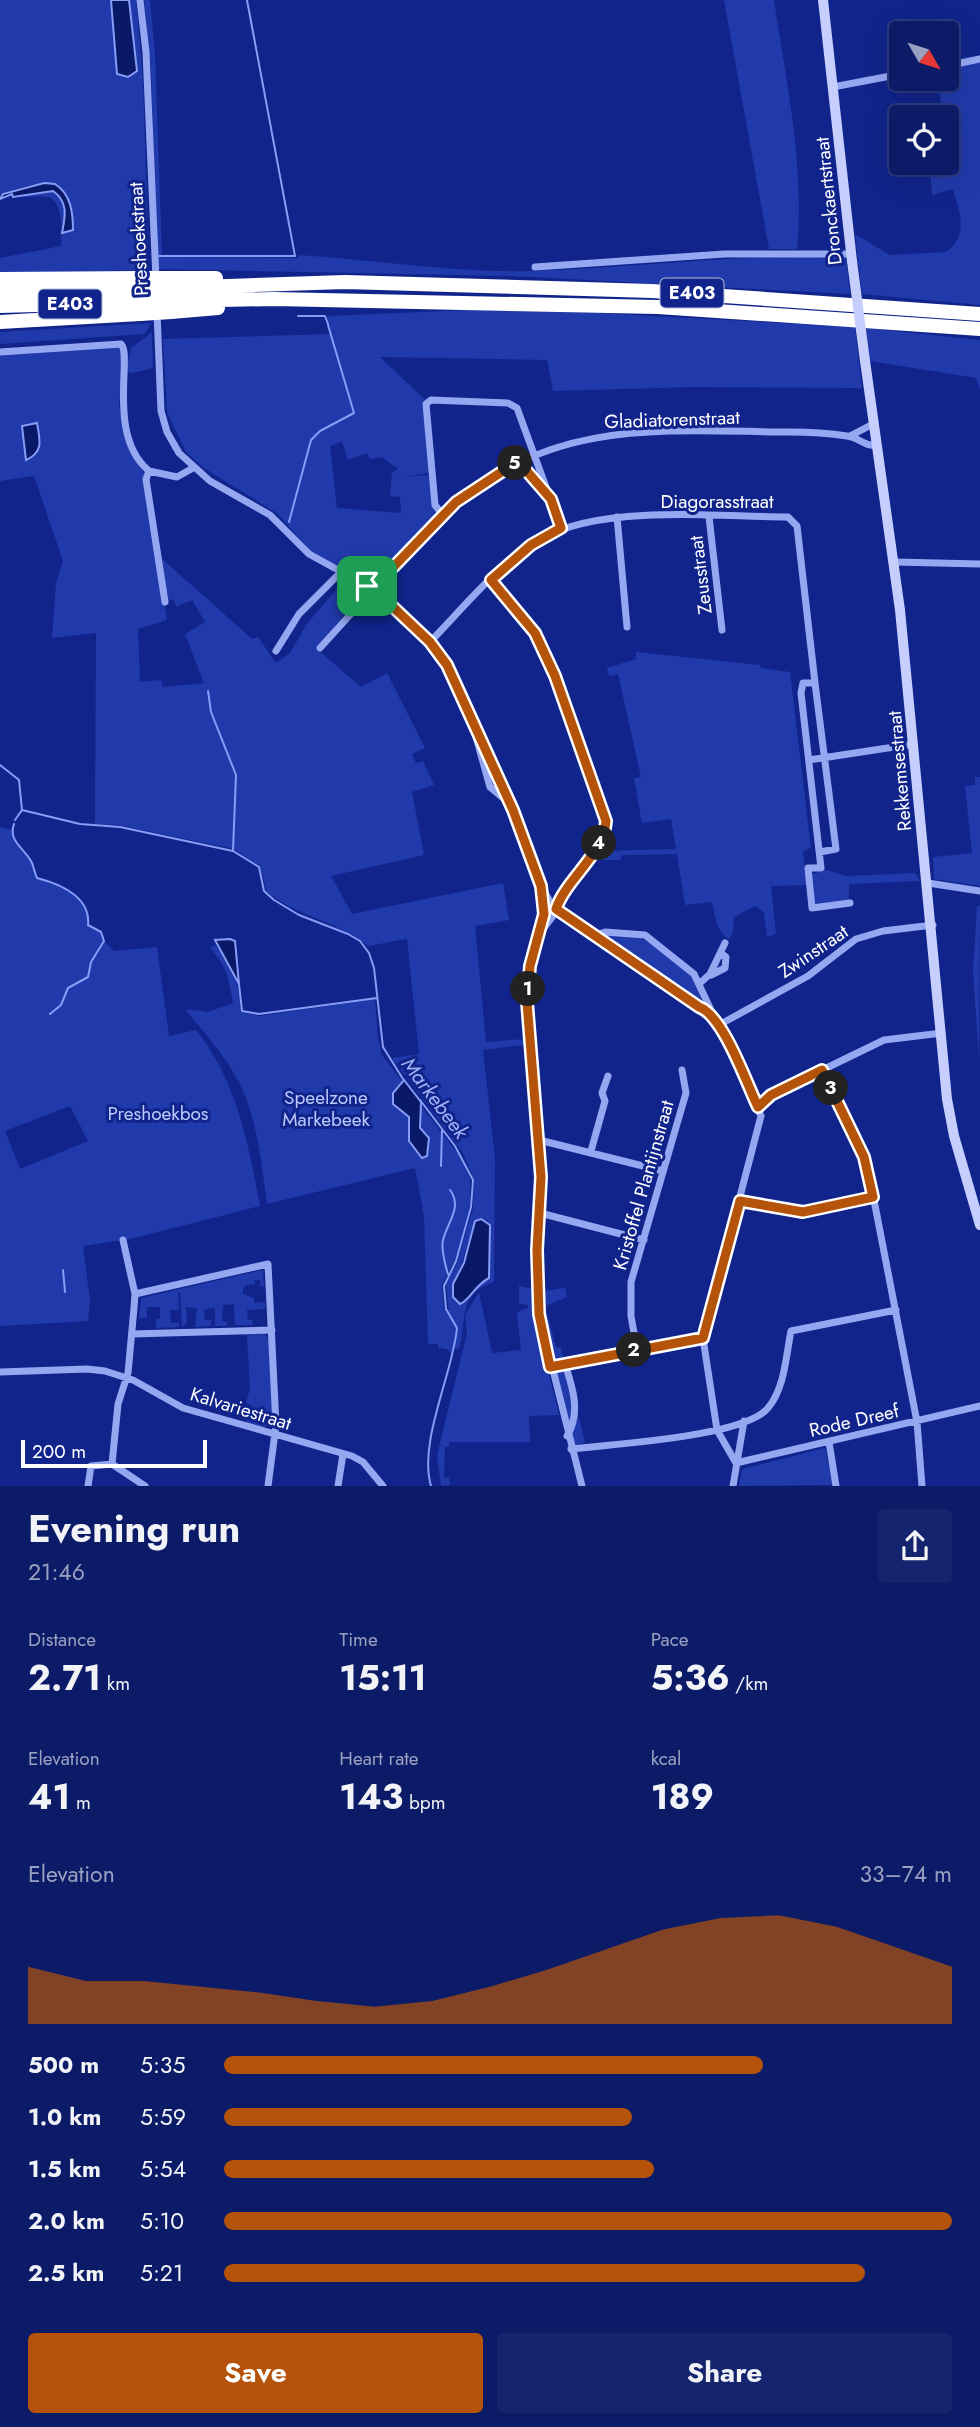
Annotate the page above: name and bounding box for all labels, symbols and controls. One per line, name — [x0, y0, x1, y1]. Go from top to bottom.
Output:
north arrow — [889, 21, 959, 91]
map controls — [889, 21, 959, 175]
button: locate — [889, 105, 959, 175]
street label: Dronckaertstraat — [808, 135, 849, 266]
street label: Preshoekstraat — [122, 181, 155, 296]
road number: E403 — [660, 278, 724, 307]
road number: E403 — [38, 290, 102, 318]
street label: Gladiatorenstraat — [604, 404, 741, 435]
pin: 5 — [498, 446, 532, 480]
text: 5 — [508, 449, 521, 476]
street label: Diagorasstraat — [660, 488, 774, 515]
street label: Zeusstraat — [682, 534, 719, 616]
pin — [337, 556, 397, 616]
icon: arrive — [348, 567, 386, 605]
street label: Rekkemsestraat — [881, 709, 918, 832]
pin: 4 — [582, 826, 616, 860]
text: 4 — [592, 829, 605, 856]
street label: Zwinstraat — [773, 918, 854, 985]
pin: 1 — [510, 972, 546, 1006]
text: 1 — [523, 975, 532, 1002]
water label: Markebeek — [394, 1051, 476, 1146]
pin: 3 — [814, 1070, 848, 1106]
text: 3 — [825, 1074, 836, 1101]
park label: Speelzone Markebeek — [282, 1084, 370, 1133]
street label: Kristoffel Plantijnstraat — [606, 1097, 681, 1273]
park label: Preshoekbos — [107, 1100, 209, 1127]
pin: 2 — [616, 1332, 652, 1368]
text: 2 — [627, 1336, 640, 1363]
street label: Kalvariestraat — [187, 1380, 295, 1437]
street label: Rode Dreef — [806, 1397, 902, 1444]
scale bar — [21, 1436, 206, 1468]
text: 200 m — [32, 1438, 86, 1465]
text: Evening run — [28, 1501, 240, 1556]
button: share — [878, 1509, 952, 1583]
text: 21:46 — [28, 1555, 85, 1589]
text: Distance — [28, 1626, 96, 1653]
text: Time — [339, 1626, 378, 1653]
text: Pace — [651, 1626, 689, 1653]
text: 2.71 — [28, 1653, 101, 1703]
text: 15:11 — [339, 1653, 427, 1703]
text: 5:36 — [651, 1653, 730, 1703]
text: km — [101, 1670, 130, 1697]
text: /km — [730, 1670, 768, 1697]
text: Elevation — [28, 1745, 100, 1772]
text: Heart rate — [339, 1745, 419, 1772]
text: kcal — [651, 1745, 681, 1772]
text: 41 — [28, 1772, 70, 1822]
text: 143 — [339, 1772, 403, 1822]
text: 189 — [651, 1772, 714, 1822]
text: m — [70, 1789, 91, 1816]
text: bpm — [403, 1789, 446, 1816]
text: Elevation — [28, 1857, 115, 1891]
text: 33–74 m — [860, 1857, 952, 1891]
text: 500 m — [28, 2048, 99, 2082]
text: 5:35 — [140, 2048, 185, 2082]
text: 1.0 km — [28, 2100, 101, 2134]
text: 5:59 — [140, 2100, 186, 2134]
text: 1.5 km — [28, 2152, 101, 2186]
text: 5:54 — [140, 2152, 186, 2186]
text: 2.0 km — [28, 2204, 105, 2238]
text: 5:10 — [140, 2204, 184, 2238]
text: 2.5 km — [28, 2256, 104, 2290]
text: 5:21 — [140, 2256, 183, 2290]
button: Save — [28, 2333, 483, 2413]
button: Share — [497, 2333, 952, 2413]

